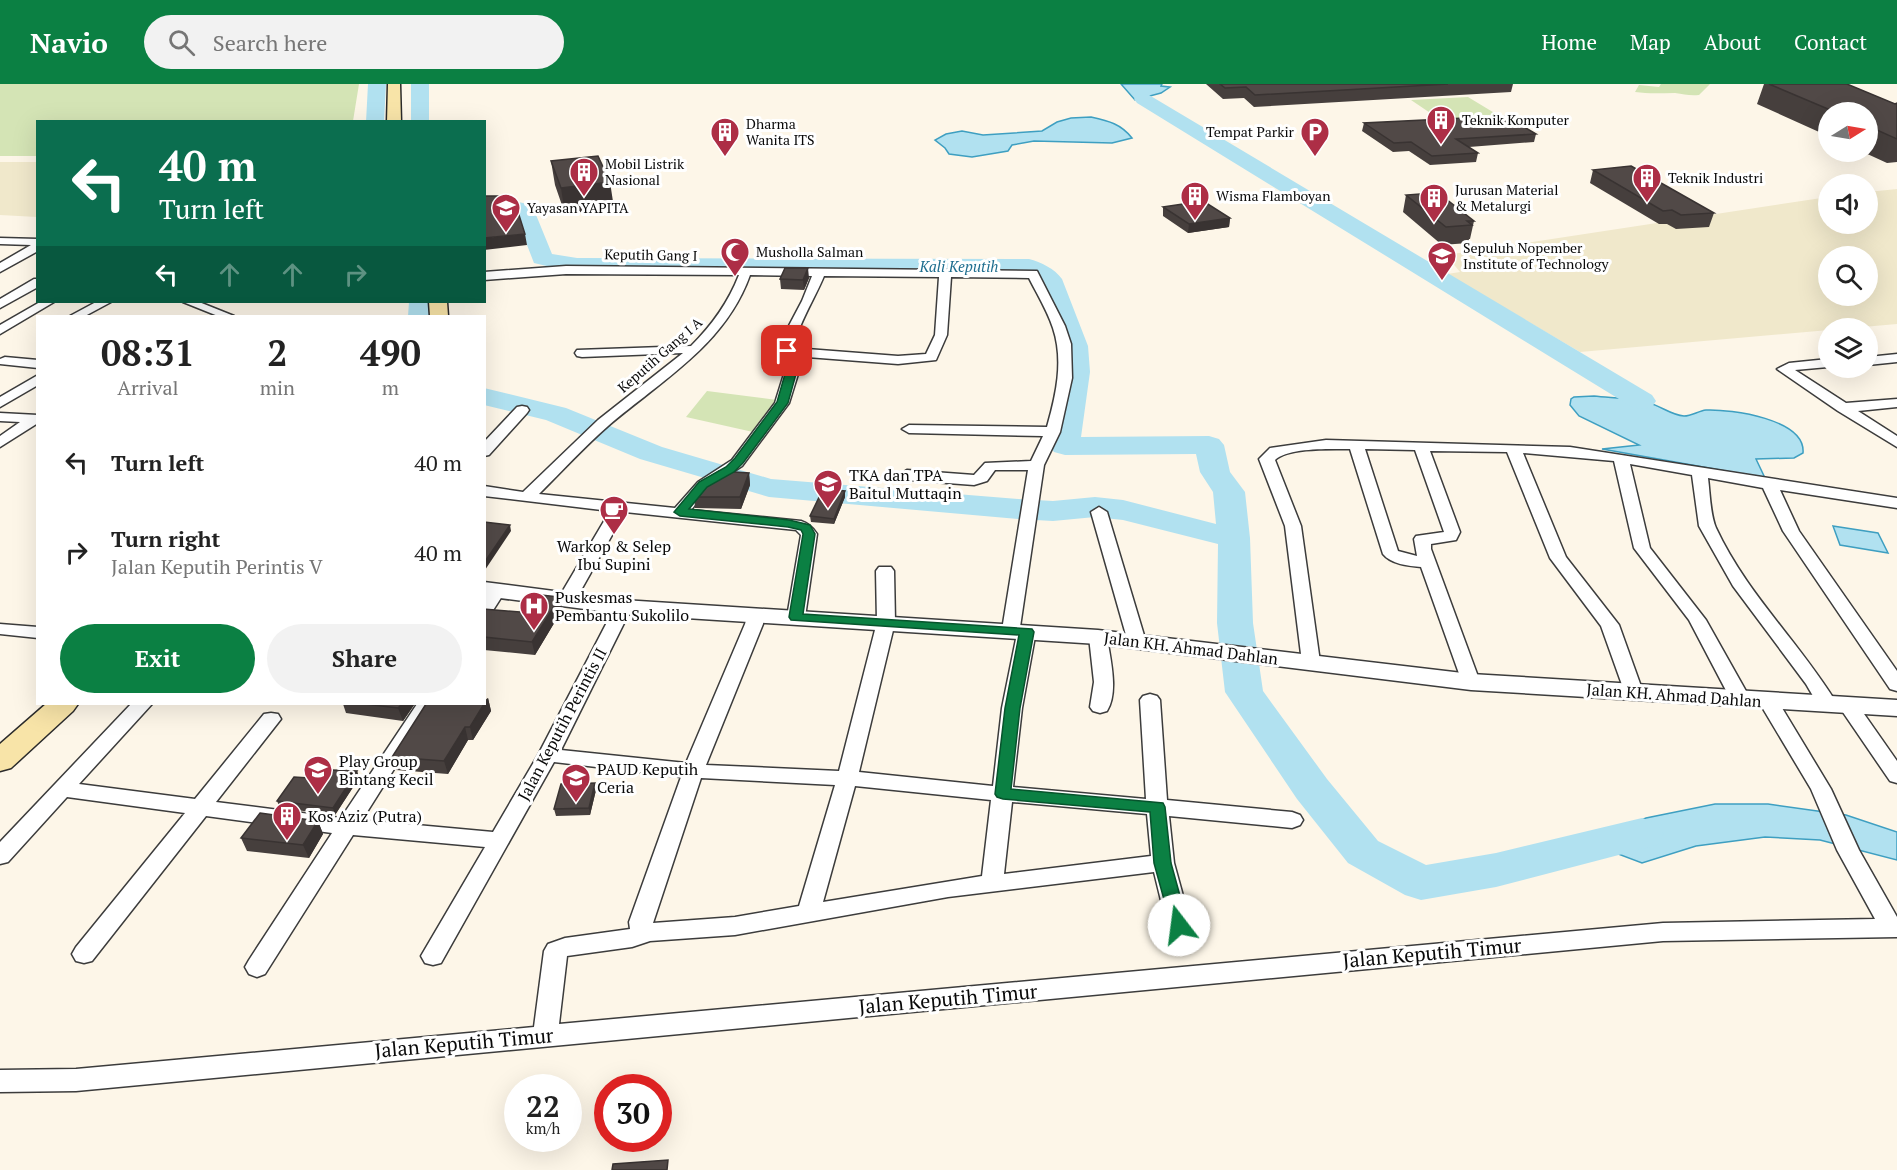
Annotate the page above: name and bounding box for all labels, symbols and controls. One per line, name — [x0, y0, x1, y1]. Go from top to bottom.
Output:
search box — [144, 15, 564, 69]
text: Navio — [30, 24, 108, 61]
icon: search — [165, 26, 198, 59]
text: Search here — [213, 28, 327, 57]
text: Home — [1541, 28, 1597, 56]
text: Map — [1630, 28, 1671, 56]
text: About — [1704, 28, 1761, 56]
text: Contact — [1794, 28, 1867, 56]
north arrow — [1818, 102, 1878, 162]
map controls — [1818, 102, 1878, 378]
building icon: Teknik Komputer — [1425, 104, 1457, 146]
place label: Teknik Komputer — [1462, 110, 1570, 129]
place label: Dharma Wanita ITS — [746, 114, 815, 149]
building icon: Dharma Wanita ITS — [709, 116, 741, 158]
parking icon: Tempat Parkir — [1299, 116, 1331, 158]
place label: Tempat Parkir — [1206, 122, 1295, 141]
text: 40 m — [159, 137, 257, 193]
icon: left — [60, 144, 138, 222]
place label: Mobil Listrik Nasional — [605, 154, 685, 189]
building icon: Mobil Listrik Nasional — [568, 156, 600, 198]
building icon: Teknik Industri — [1631, 162, 1663, 204]
place label: Teknik Industri — [1668, 168, 1763, 187]
button: sound — [1818, 174, 1878, 234]
building icon: Wisma Flamboyan — [1179, 180, 1211, 222]
place label: Jurusan Material & Metalurgi — [1455, 180, 1558, 215]
building icon: Jurusan Material & Metalurgi — [1418, 182, 1450, 224]
place label: Wisma Flamboyan — [1216, 186, 1331, 205]
text: Turn left — [159, 191, 264, 227]
school or university icon: Yayasan YAPITA — [490, 192, 522, 234]
place label: Yayasan YAPITA — [527, 198, 629, 217]
mosque icon: Musholla Salman — [719, 236, 751, 278]
place label: Sepuluh Nopember Institute of Technology — [1463, 238, 1609, 273]
school or university icon: Sepuluh Nopember Institute of Technology — [1426, 240, 1458, 282]
place label: Musholla Salman — [756, 242, 864, 261]
street label: Keputih Gang I — [604, 244, 698, 265]
button: search — [1818, 246, 1878, 306]
water label: Kali Keputih — [919, 256, 998, 276]
icon: left — [150, 258, 183, 291]
icon: ahead — [213, 258, 246, 291]
icon: ahead — [276, 258, 309, 291]
icon: right — [339, 258, 372, 291]
street label: Keputih Gang I A — [614, 312, 706, 397]
button: layers — [1818, 318, 1878, 378]
pin — [761, 325, 812, 376]
text: 08:31 — [101, 329, 195, 376]
text: 2 — [267, 329, 288, 376]
text: 490 — [360, 329, 421, 376]
icon: arrive — [770, 334, 803, 367]
text: Arrival — [117, 374, 179, 401]
text: min — [260, 374, 295, 401]
text: m — [382, 374, 399, 401]
icon: left — [60, 446, 93, 479]
text: Turn left — [111, 448, 204, 477]
text: 40 m — [414, 448, 462, 477]
place label: TKA dan TPA Baitul Muttaqin — [849, 464, 962, 504]
school or university icon: TKA dan TPA Baitul Muttaqin — [812, 468, 844, 510]
cafe icon: Warkop & Selep Ibu Supini — [598, 494, 630, 536]
text: Turn right — [111, 524, 220, 553]
place label: Warkop & Selep Ibu Supini — [557, 535, 671, 575]
icon: right — [60, 536, 93, 569]
text: 40 m — [414, 538, 462, 567]
text: Jalan Keputih Perintis V — [111, 553, 323, 580]
place label: Puskesmas Pembantu Sukolilo — [555, 586, 689, 626]
hospital icon: Puskesmas Pembantu Sukolilo — [518, 590, 550, 632]
button: Exit — [60, 624, 255, 693]
button: Share — [267, 624, 462, 693]
street label: Jalan KH. Ahmad Dahlan — [1103, 626, 1280, 670]
street label: Jalan Keputih Perintis II — [512, 644, 612, 804]
street label: Jalan KH. Ahmad Dahlan — [1586, 678, 1763, 712]
place label: Play Group Bintang Kecil — [339, 750, 434, 790]
school or university icon: Play Group Bintang Kecil — [302, 754, 334, 796]
place label: PAUD Keputih Ceria — [597, 758, 699, 798]
school or university icon: PAUD Keputih Ceria — [560, 762, 592, 804]
building icon: Kos Aziz (Putra) — [271, 800, 303, 842]
place label: Kos Aziz (Putra) — [308, 805, 422, 827]
position arrow — [1147, 893, 1211, 957]
street label: Jalan Keputih Timur — [1341, 931, 1523, 974]
street label: Jalan Keputih Timur — [857, 977, 1039, 1020]
street label: Jalan Keputih Timur — [373, 1021, 555, 1064]
speed limit sign: 30 — [594, 1074, 672, 1152]
text: 22 — [526, 1086, 560, 1126]
text: km/h — [526, 1118, 560, 1138]

